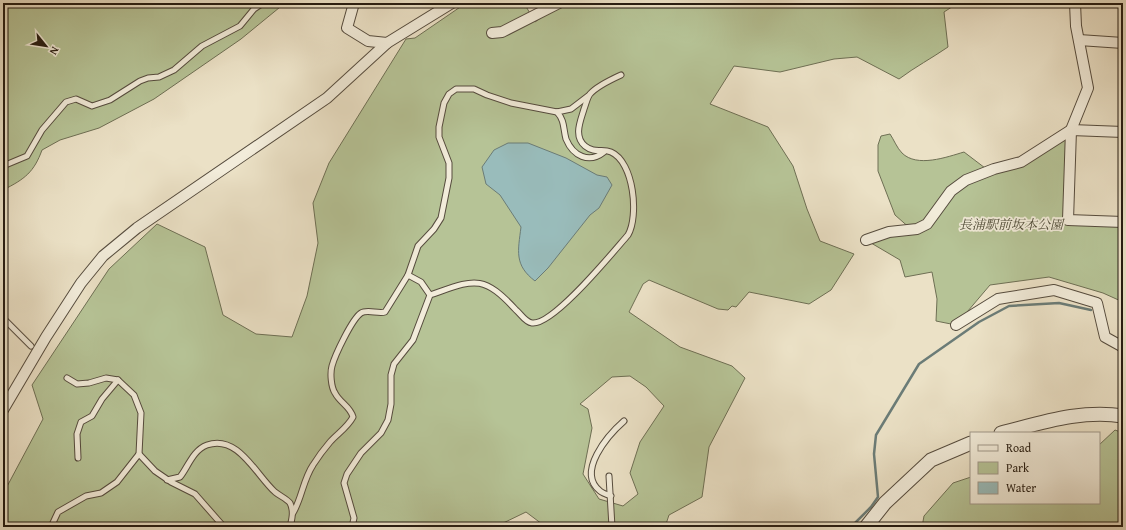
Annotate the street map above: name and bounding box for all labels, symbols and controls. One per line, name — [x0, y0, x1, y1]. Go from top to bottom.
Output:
north arrow — [26, 26, 66, 66]
text: N — [46, 44, 63, 59]
park label: 長浦駅前坂本公園 — [959, 215, 1065, 234]
legend — [970, 432, 1100, 504]
text: Road — [1006, 439, 1032, 456]
text: Park — [1006, 459, 1030, 476]
text: Water — [1006, 479, 1036, 496]

